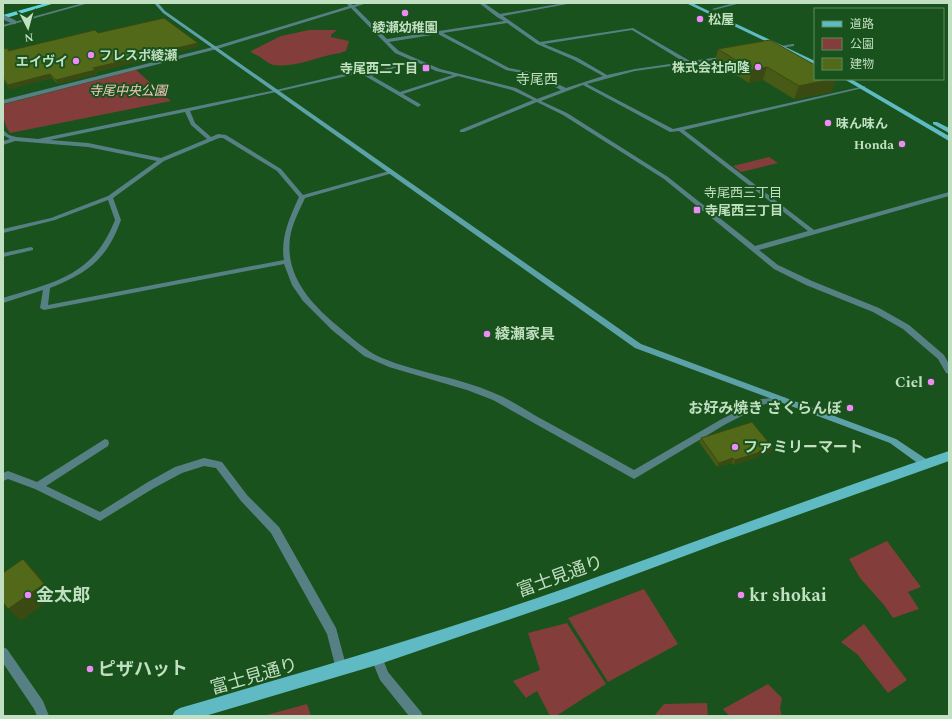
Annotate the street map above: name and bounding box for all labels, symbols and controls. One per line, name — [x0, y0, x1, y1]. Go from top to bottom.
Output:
north arrow — [8, 8, 48, 48]
marker: 綾瀬幼稚園 — [400, 8, 410, 18]
legend — [814, 8, 944, 80]
place label: 松屋 — [708, 10, 734, 30]
marker: 松屋 — [695, 14, 705, 24]
text: 道路 — [850, 15, 874, 34]
place label: 綾瀬幼稚園 — [372, 18, 438, 38]
text: N — [24, 29, 34, 46]
text: 公園 — [850, 35, 874, 54]
place label: フレスポ綾瀬 — [99, 46, 178, 66]
marker: フレスポ綾瀬 — [86, 50, 96, 60]
place label: エイヴイ — [16, 52, 68, 72]
text: 建物 — [850, 55, 874, 74]
marker: エイヴイ — [71, 56, 81, 66]
place label: 株式会社向隆 — [672, 58, 750, 78]
place label: 寺尾西二丁目 — [340, 59, 418, 79]
marker: 株式会社向隆 — [753, 62, 763, 72]
marker: 寺尾西二丁目 — [421, 63, 431, 73]
district label: 寺尾西 — [516, 69, 558, 90]
park label: 寺尾中央公園 — [89, 81, 169, 101]
place label: 味ん味ん — [836, 114, 888, 134]
marker: 味ん味ん — [823, 118, 833, 128]
place label: Honda — [854, 135, 894, 155]
marker: Honda — [897, 139, 907, 149]
district label: 寺尾西三丁目 — [704, 183, 782, 203]
place label: 寺尾西三丁目 — [705, 201, 783, 221]
marker: 寺尾西三丁目 — [692, 205, 702, 215]
place label: 綾瀬家具 — [495, 323, 555, 346]
marker: 綾瀬家具 — [482, 329, 492, 339]
place label: Ciel — [895, 371, 923, 394]
marker: Ciel — [926, 377, 936, 387]
place label: お好み焼き さくらんぼ — [688, 397, 842, 420]
marker: お好み焼き さくらんぼ — [845, 403, 855, 413]
place label: ファミリーマート — [743, 436, 863, 459]
marker: ファミリーマート — [730, 442, 740, 452]
street label: 富士見通り — [513, 548, 607, 605]
place label: 金太郎 — [36, 582, 90, 609]
place label: kr shokai — [749, 582, 827, 609]
marker: 金太郎 — [23, 590, 33, 600]
marker: kr shokai — [736, 590, 746, 600]
street label: 富士見通り — [207, 651, 301, 702]
place label: ピザハット — [98, 656, 188, 683]
marker: ピザハット — [85, 664, 95, 674]

